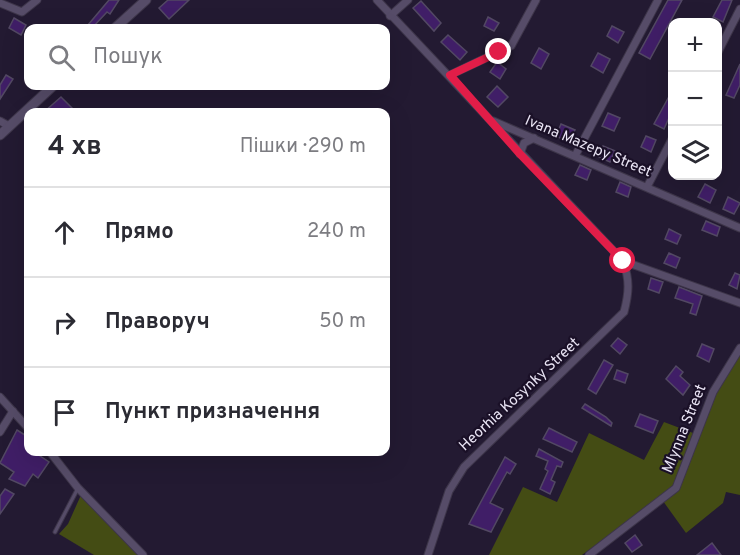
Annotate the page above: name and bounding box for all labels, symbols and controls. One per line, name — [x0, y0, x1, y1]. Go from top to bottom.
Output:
map controls — [668, 18, 722, 180]
button: + — [668, 18, 722, 72]
search box — [24, 24, 390, 90]
route end — [485, 38, 511, 64]
icon: search — [45, 41, 78, 74]
text: Пошук — [93, 44, 163, 71]
button: − — [668, 72, 722, 126]
street label: Ivana Mazepy Street — [522, 112, 654, 182]
button: layers — [668, 126, 722, 180]
text: 4 хв — [48, 131, 102, 164]
text: Пішки · 290 m — [240, 134, 366, 160]
icon: ahead — [48, 216, 81, 249]
text: Прямо — [105, 219, 174, 246]
text: 240 m — [307, 219, 366, 245]
route start — [609, 247, 635, 273]
icon: right — [48, 306, 81, 339]
text: Праворуч — [105, 309, 210, 336]
text: 50 m — [319, 309, 366, 335]
street label: Heorhia Kosynky Street — [456, 334, 584, 456]
street label: Mlynna Street — [659, 382, 711, 476]
icon: arrive — [48, 396, 81, 429]
text: Пункт призначення — [105, 399, 320, 426]

